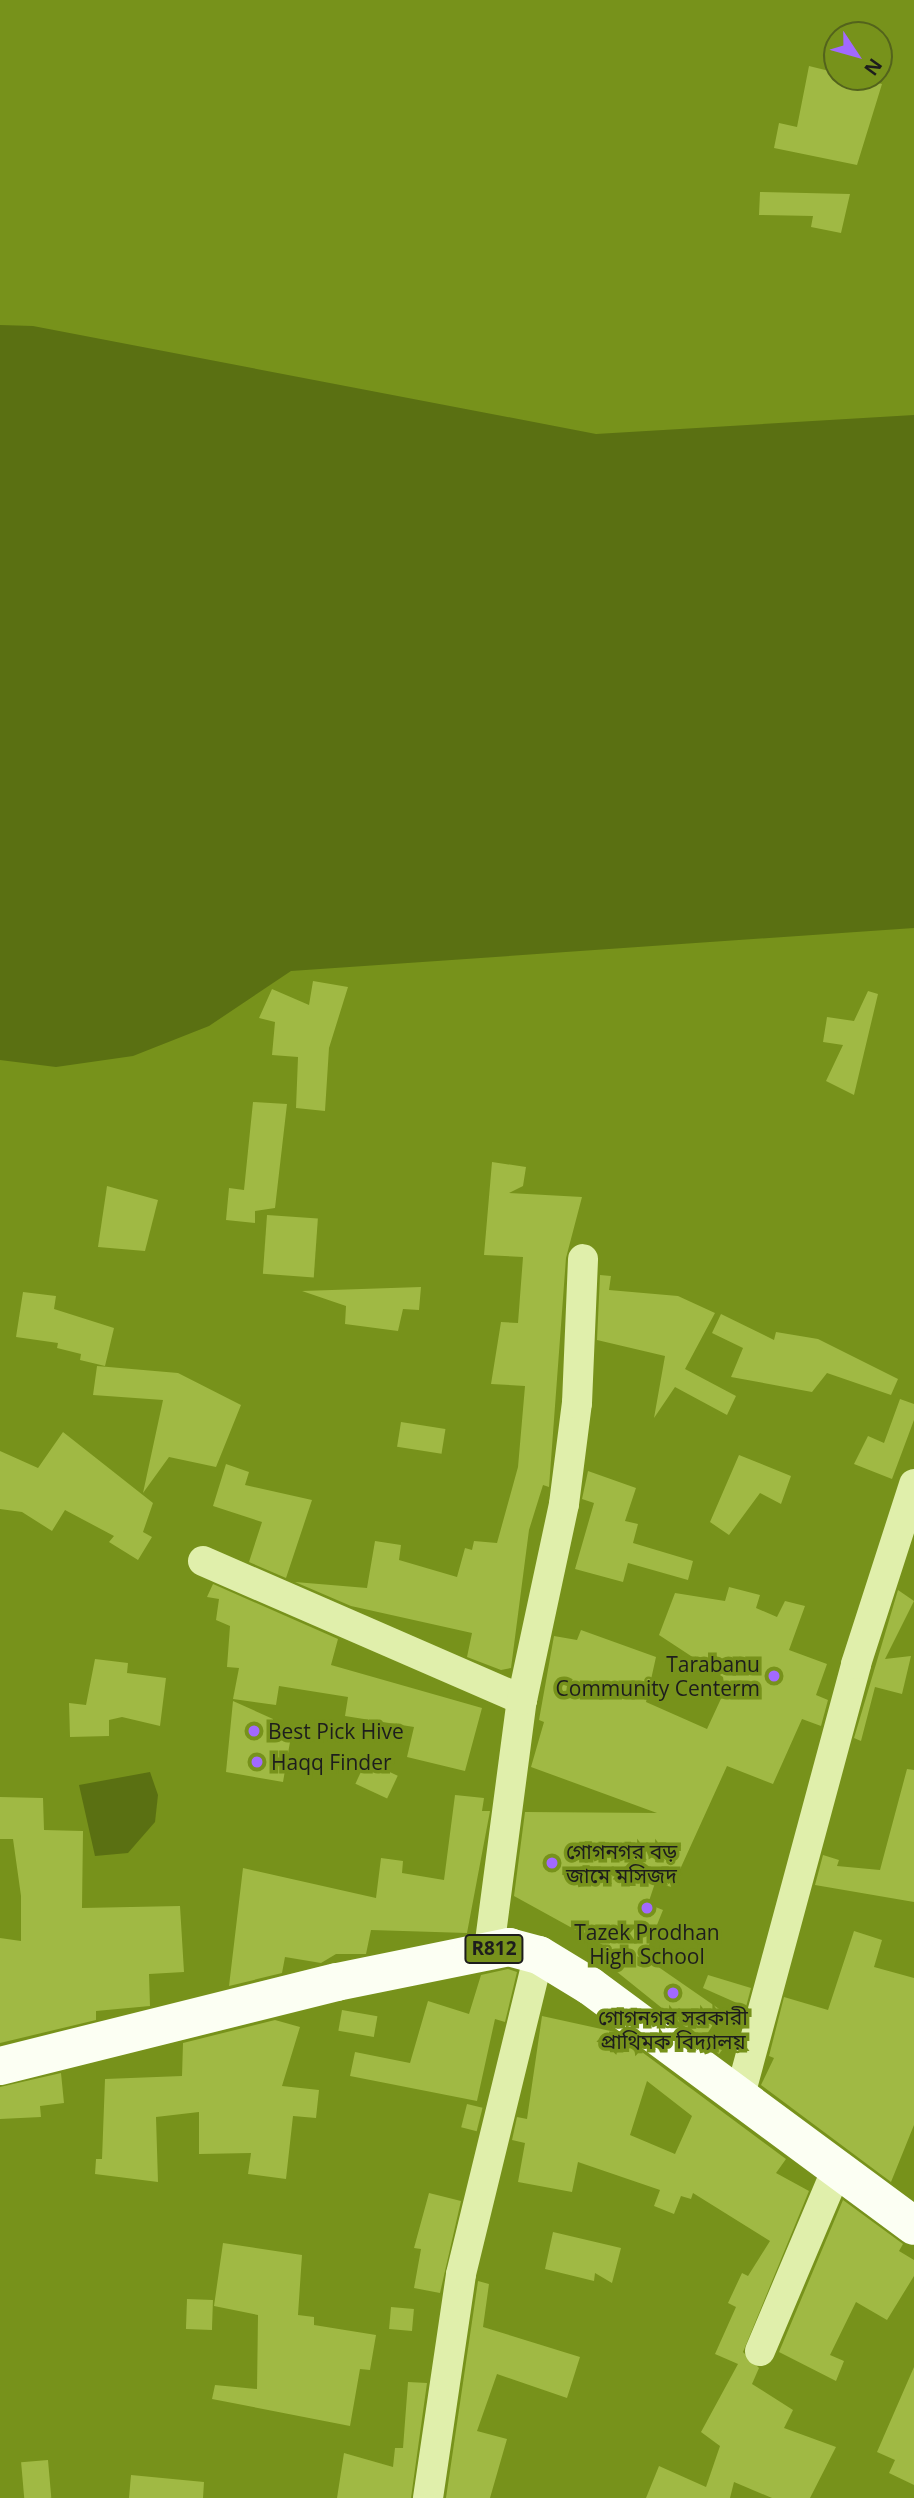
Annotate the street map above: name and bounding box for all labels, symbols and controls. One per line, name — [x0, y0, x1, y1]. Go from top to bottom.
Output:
north arrow — [823, 21, 893, 91]
text: N — [858, 53, 888, 81]
place label: Tarabanu Community Centerm — [556, 1651, 760, 1701]
marker: Tarabanu Community Centerm — [766, 1668, 782, 1684]
place label: Best Pick Hive — [268, 1718, 404, 1744]
marker: Best Pick Hive — [246, 1723, 262, 1739]
place label: Haqq Finder — [271, 1749, 392, 1775]
marker: Haqq Finder — [249, 1754, 265, 1770]
place label: গোগনগর বড় জামে মসিজদ — [566, 1838, 677, 1888]
marker: গোগনগর বড় জামে মসিজদ — [544, 1855, 560, 1871]
marker: Tazek Prodhan High School — [639, 1900, 655, 1916]
place label: Tazek Prodhan High School — [574, 1919, 720, 1969]
road number: R812 — [464, 1934, 524, 1965]
marker: গোগনগর সরকারী প্রাথিমক বিদ্যালয় — [665, 1985, 681, 2001]
place label: গোগনগর সরকারী প্রাথিমক বিদ্যালয় — [598, 2004, 748, 2054]

